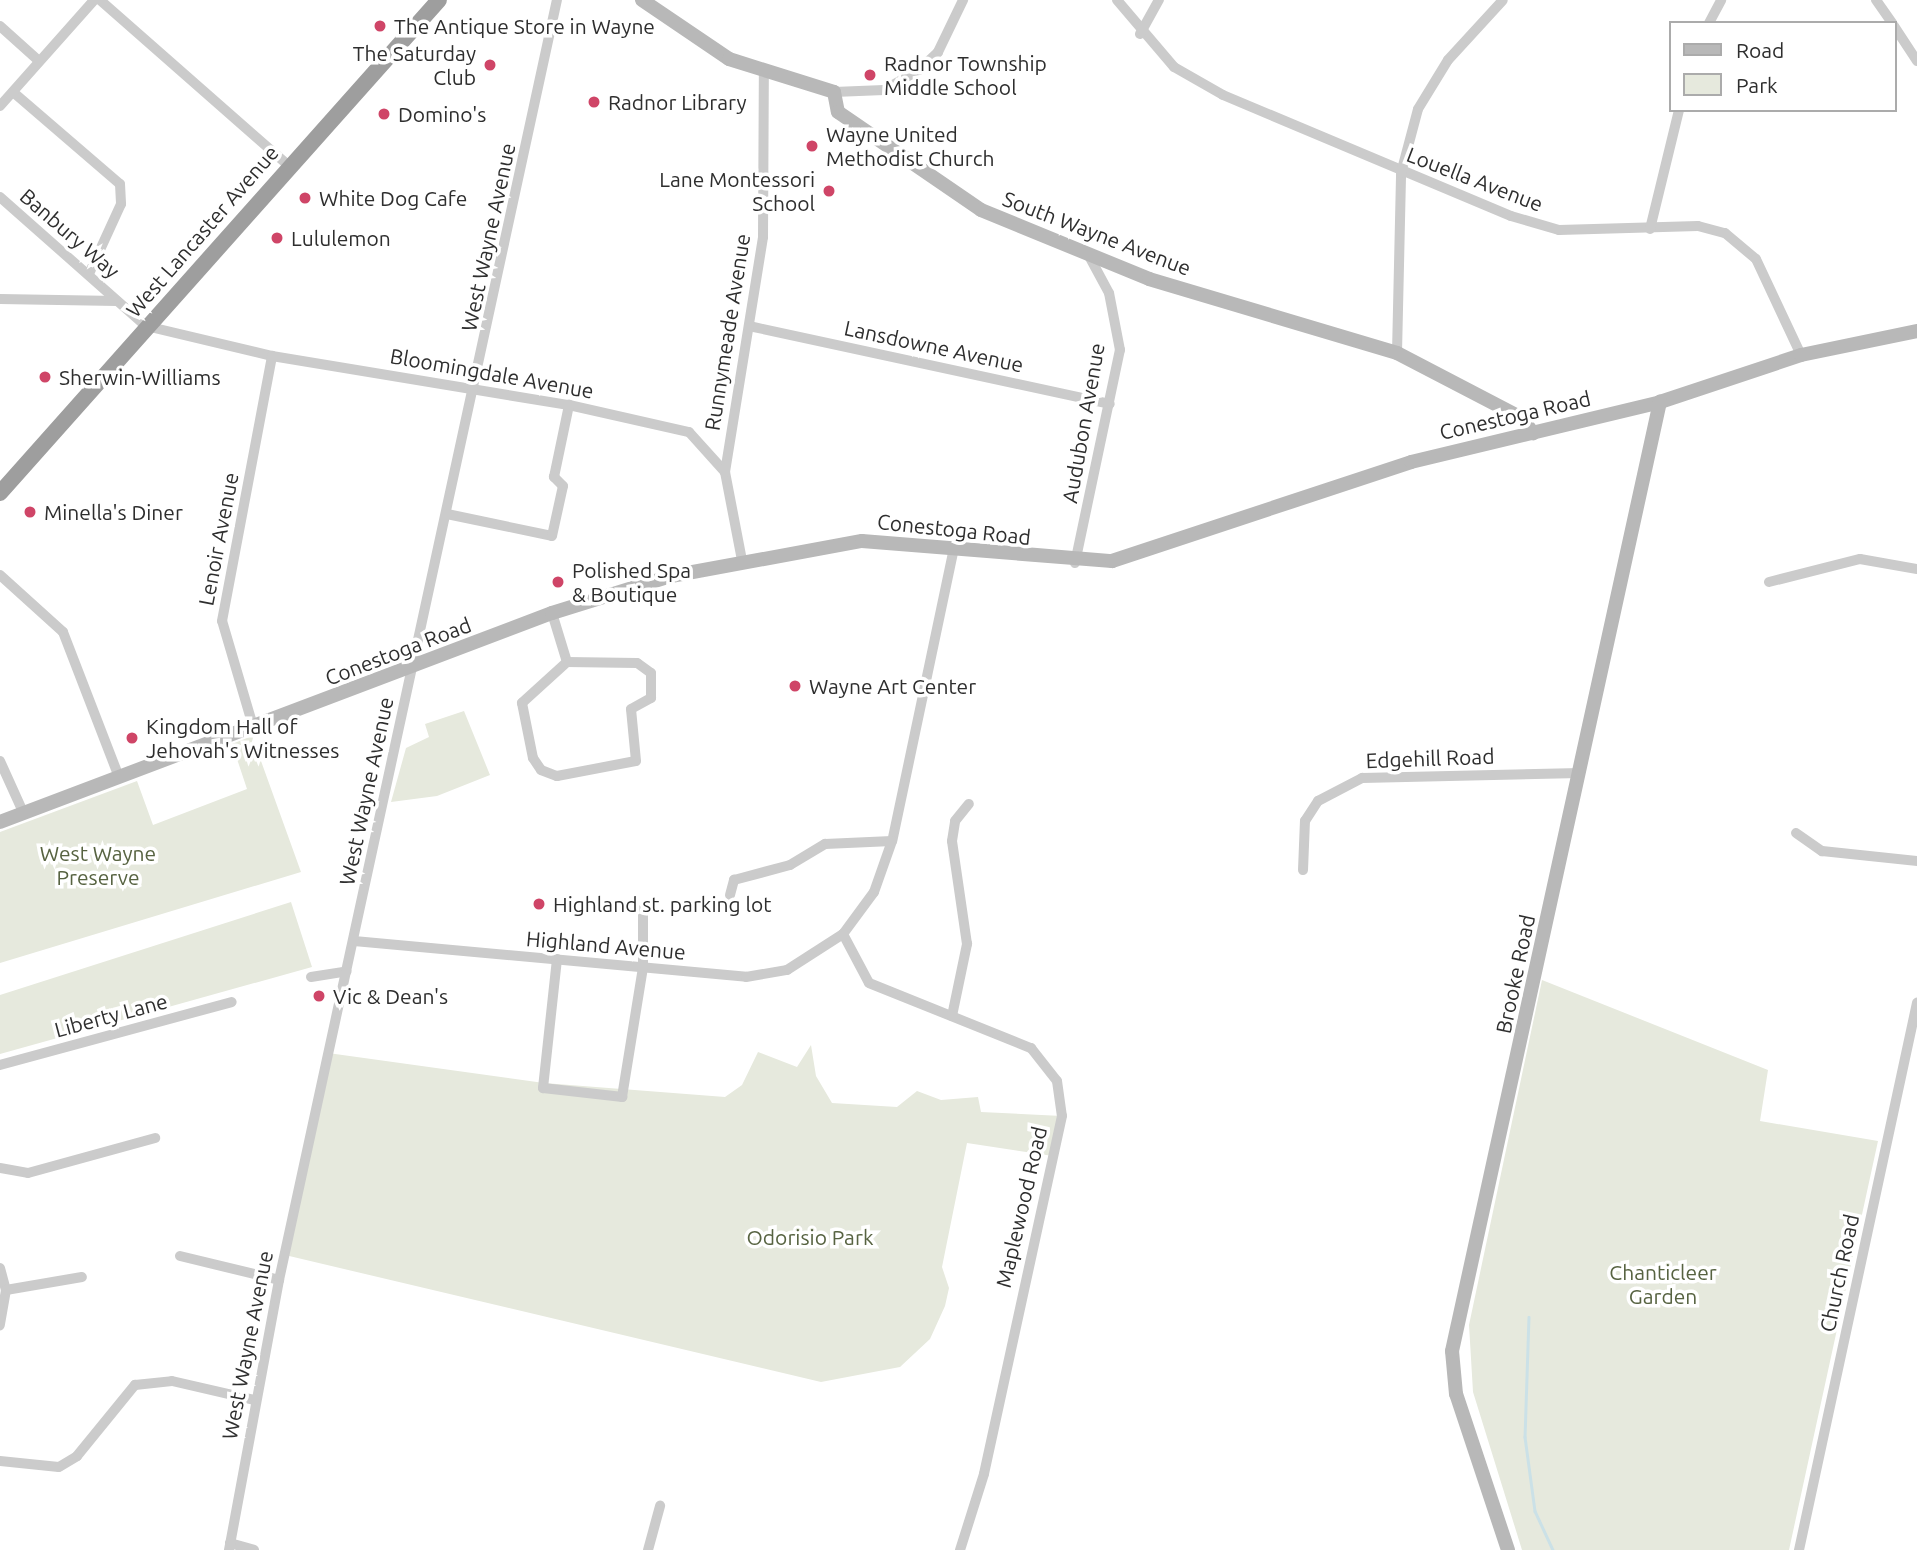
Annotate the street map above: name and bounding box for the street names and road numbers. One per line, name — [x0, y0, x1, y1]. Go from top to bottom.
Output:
street label: West Lancaster Avenue — [121, 140, 283, 322]
street label: West Wayne Avenue — [456, 141, 520, 333]
street label: Louella Avenue — [1403, 141, 1547, 217]
street label: Banbury Way — [15, 183, 125, 283]
street label: South Wayne Avenue — [999, 186, 1195, 280]
street label: Runnymeade Avenue — [699, 232, 755, 432]
street label: Lansdowne Avenue — [842, 315, 1026, 377]
street label: Audubon Avenue — [1057, 341, 1109, 505]
street label: Bloomingdale Avenue — [388, 343, 596, 403]
street label: Conestoga Road — [1437, 385, 1593, 445]
street label: Lenoir Avenue — [193, 470, 243, 608]
street label: Conestoga Road — [876, 508, 1032, 550]
street label: Conestoga Road — [321, 612, 475, 690]
street label: West Wayne Avenue — [334, 695, 398, 887]
street label: Edgehill Road — [1365, 743, 1495, 773]
street label: Brooke Road — [1490, 912, 1540, 1036]
street label: Highland Avenue — [525, 925, 687, 965]
street label: Liberty Lane — [52, 988, 170, 1042]
street label: Maplewood Road — [990, 1124, 1052, 1290]
street label: Church Road — [1814, 1212, 1864, 1334]
street label: West Wayne Avenue — [216, 1248, 278, 1442]

